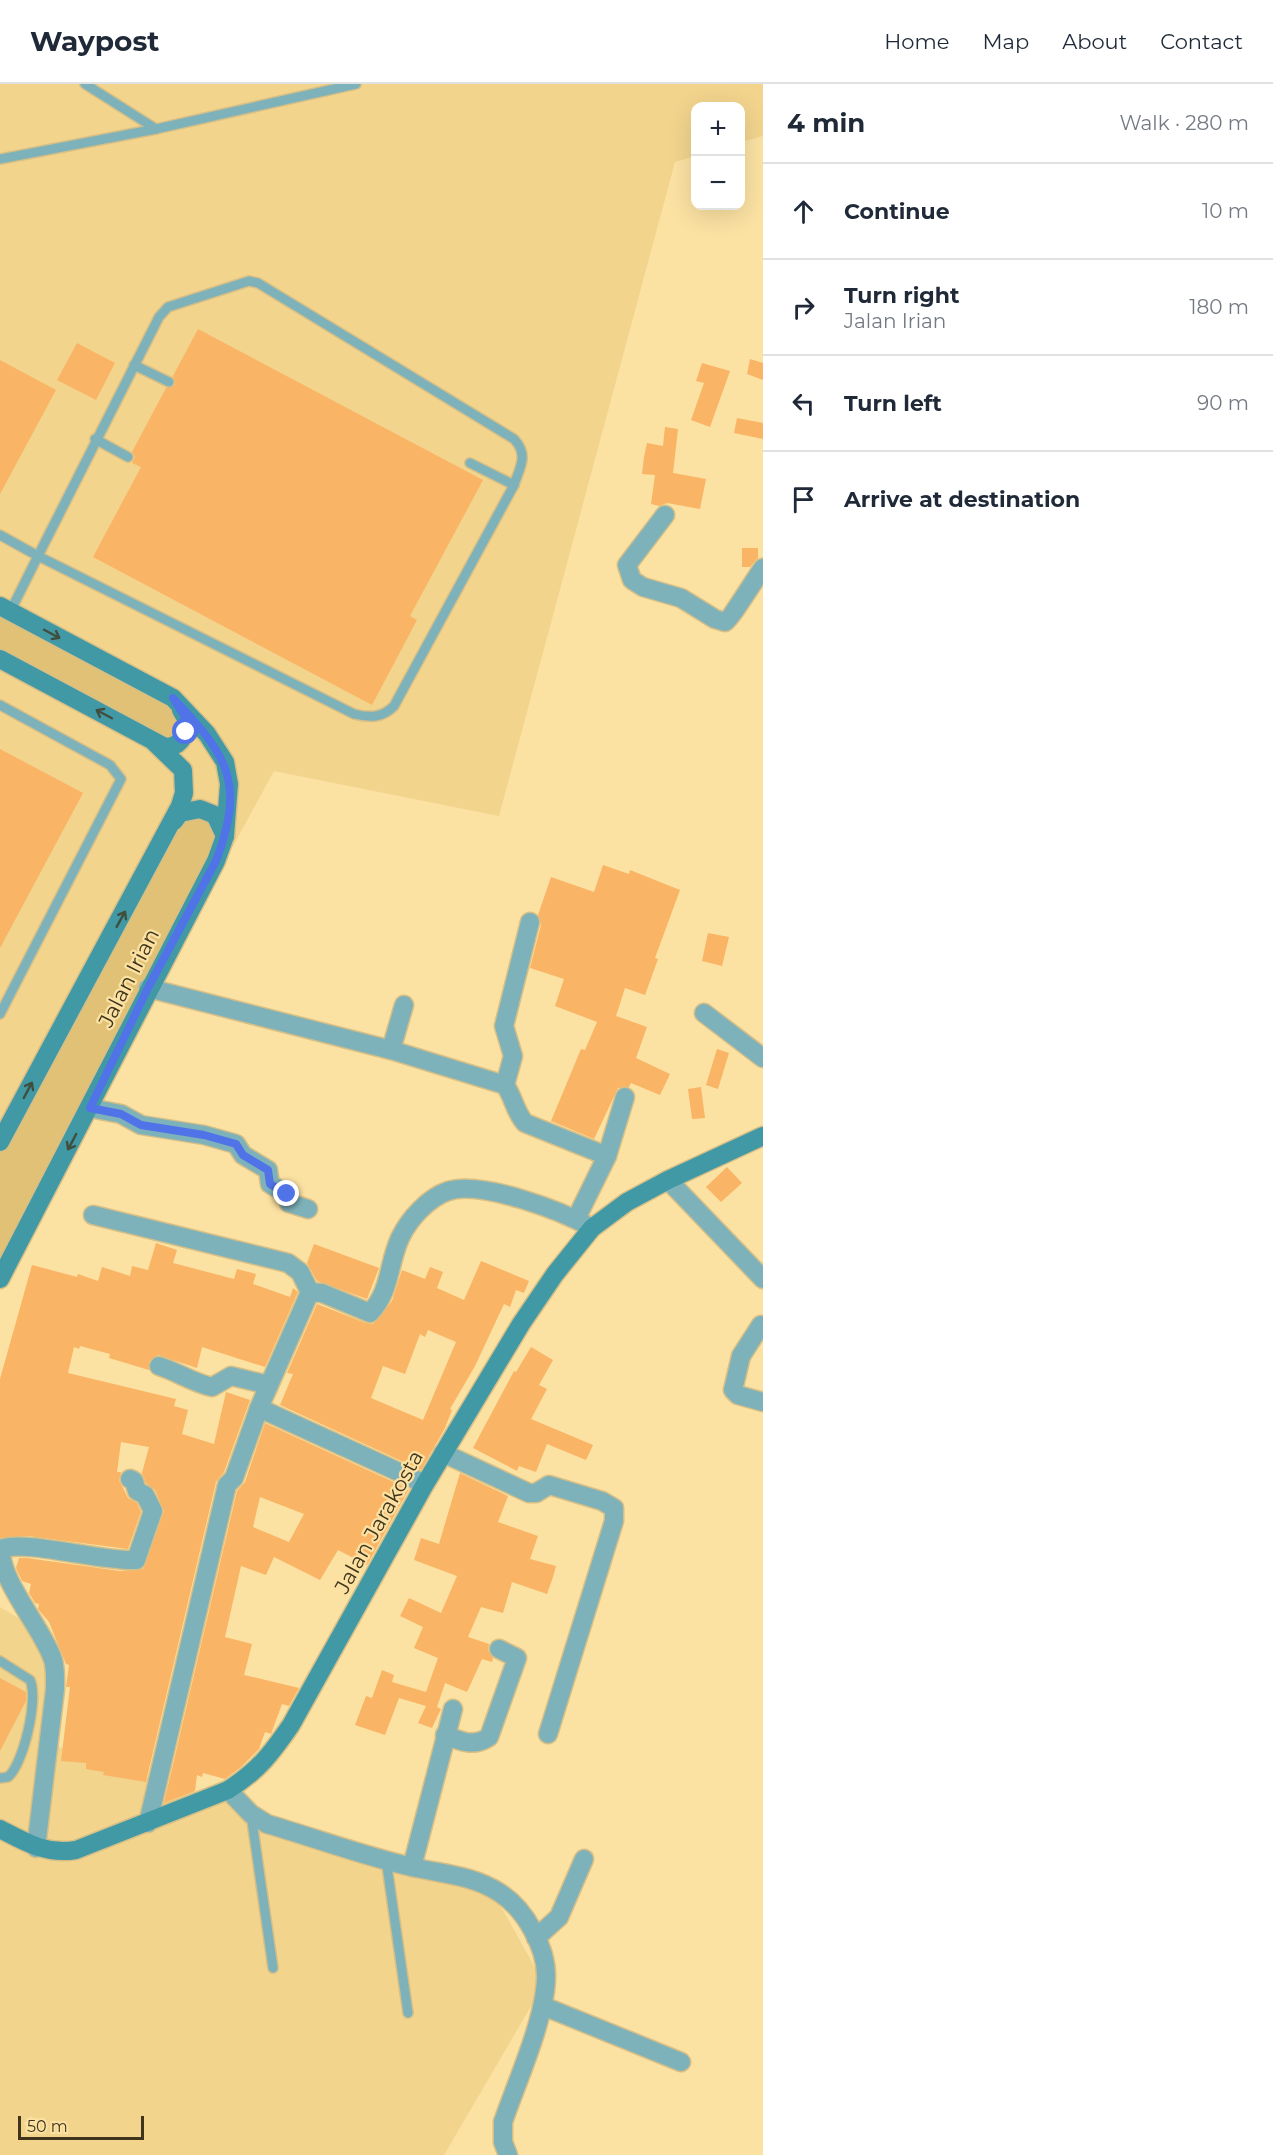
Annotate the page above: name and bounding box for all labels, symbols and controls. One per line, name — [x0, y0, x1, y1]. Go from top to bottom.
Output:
text: Waypost — [30, 24, 160, 58]
text: Home — [884, 29, 949, 54]
text: Map — [982, 29, 1029, 54]
text: About — [1062, 29, 1127, 54]
text: Contact — [1160, 29, 1243, 54]
map controls — [691, 102, 745, 210]
button: + — [691, 102, 745, 156]
text: 4 min — [787, 107, 865, 139]
text: Walk · 280 m — [1119, 111, 1249, 135]
button: − — [691, 156, 745, 210]
icon: ahead — [787, 195, 820, 228]
text: Continue — [844, 198, 950, 225]
text: 10 m — [1202, 199, 1249, 223]
text: Turn right — [844, 282, 959, 309]
icon: right — [787, 291, 820, 324]
text: 180 m — [1189, 295, 1249, 319]
text: Jalan Irian — [844, 309, 946, 333]
icon: left — [787, 387, 820, 420]
text: Turn left — [844, 390, 942, 417]
text: 90 m — [1197, 391, 1249, 415]
icon: arrive — [787, 483, 820, 516]
text: Arrive at destination — [844, 486, 1080, 513]
one-way arrow — [42, 629, 60, 640]
one-way arrow — [96, 707, 114, 719]
route start — [172, 718, 198, 744]
one-way arrow — [115, 911, 127, 928]
street label: Jalan Irian — [93, 924, 164, 1032]
one-way arrow — [22, 1082, 34, 1099]
one-way arrow — [66, 1133, 78, 1150]
route end — [273, 1180, 299, 1206]
street label: Jalan Jarakosta — [328, 1446, 428, 1598]
scale bar — [18, 2113, 144, 2140]
text: 50 m — [27, 2117, 68, 2136]

